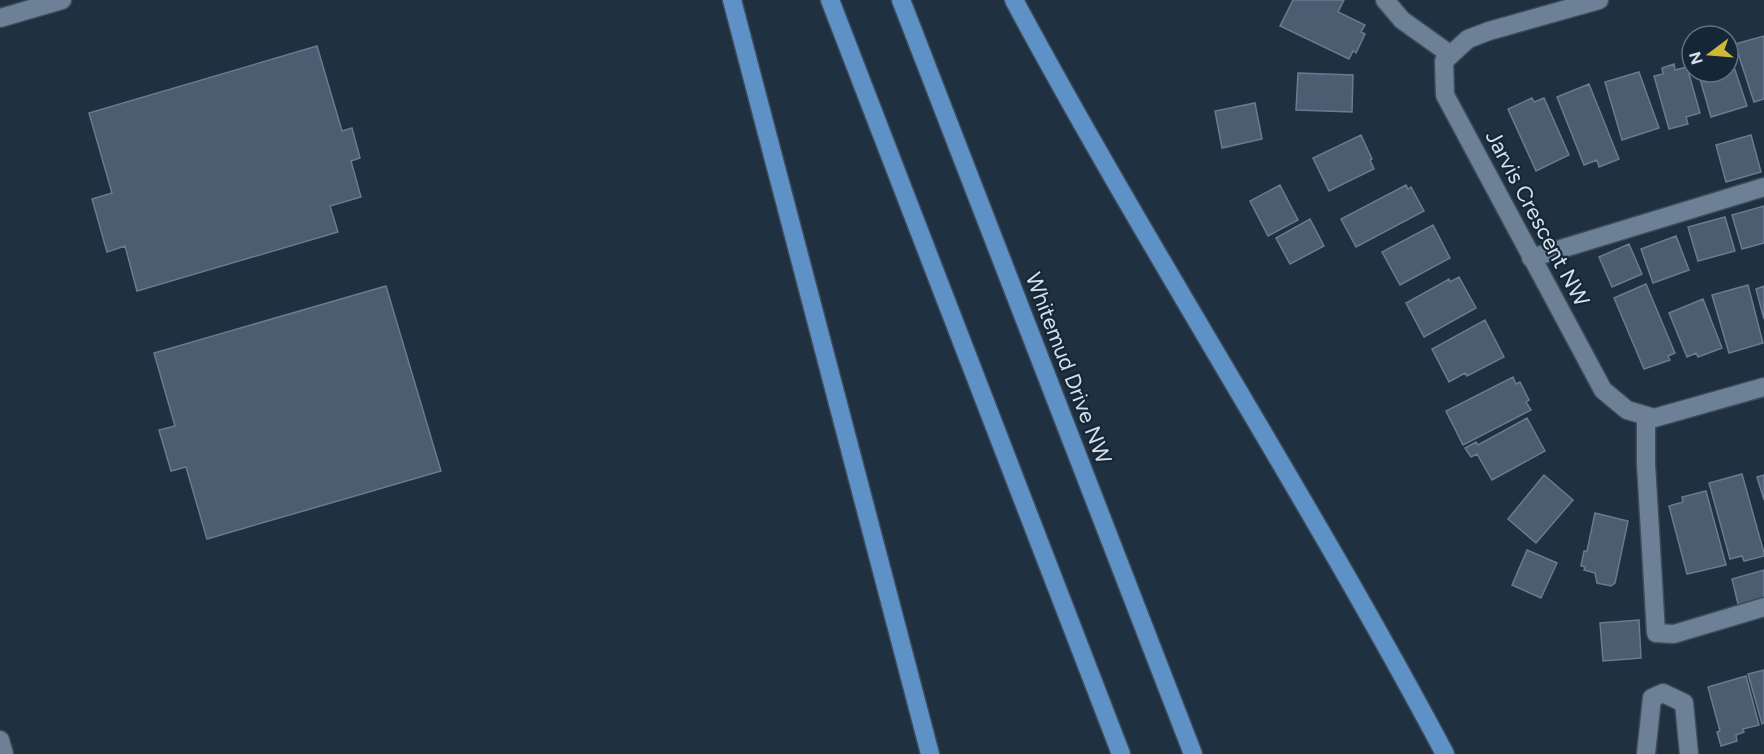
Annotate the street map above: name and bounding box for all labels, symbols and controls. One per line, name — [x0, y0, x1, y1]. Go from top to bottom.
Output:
north arrow — [1680, 24, 1740, 84]
text: N — [1685, 49, 1707, 67]
street label: Jarvis Crescent NW — [1480, 125, 1595, 311]
street label: Whitemud Drive NW — [1020, 269, 1117, 468]

